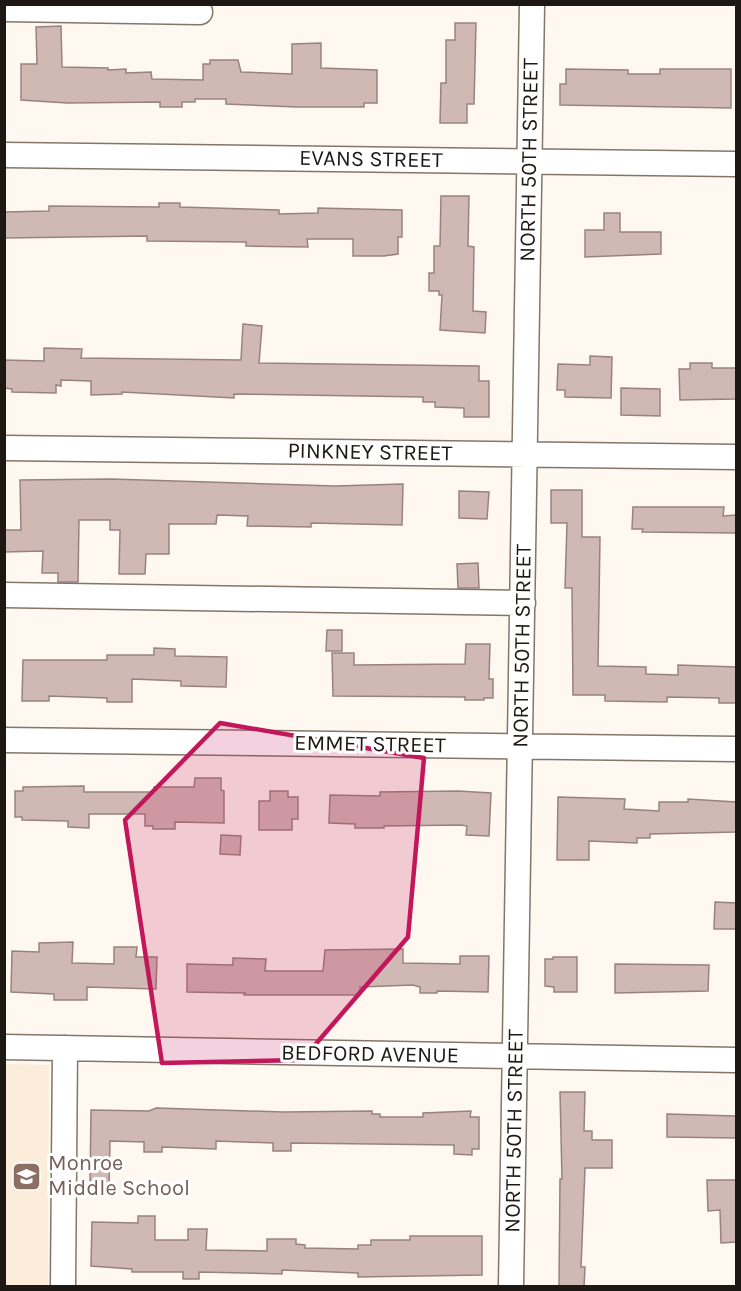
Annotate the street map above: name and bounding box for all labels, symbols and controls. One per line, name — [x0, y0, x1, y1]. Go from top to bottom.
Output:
street label: NORTH 50TH STREET — [514, 58, 544, 262]
street label: EVANS STREET — [299, 145, 443, 173]
street label: PINKNEY STREET — [287, 438, 453, 466]
street label: NORTH 50TH STREET — [507, 544, 537, 748]
street label: EMMET STREET — [294, 730, 446, 758]
street label: NORTH 50TH STREET — [499, 1029, 529, 1233]
street label: BEDFORD AVENUE — [281, 1039, 459, 1069]
place label: Monroe Middle School — [48, 1150, 190, 1201]
school or university icon: Monroe Middle School — [11, 1160, 43, 1192]

